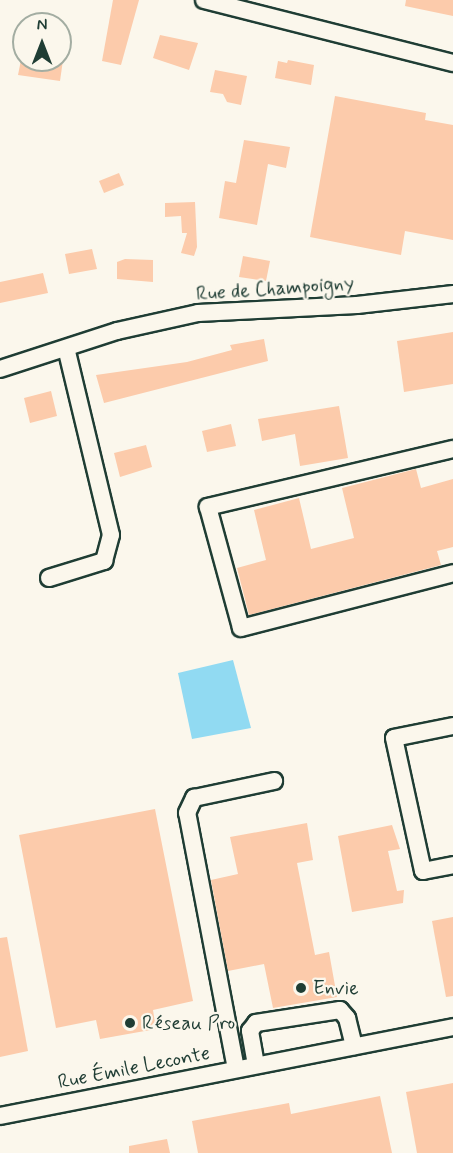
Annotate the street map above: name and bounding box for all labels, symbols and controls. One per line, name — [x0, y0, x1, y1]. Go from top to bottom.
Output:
north arrow — [12, 12, 72, 72]
text: N — [37, 15, 47, 36]
street label: Rue de Champoigny — [189, 271, 361, 307]
place label: Envie — [313, 976, 359, 1000]
marker: Envie — [294, 981, 308, 995]
place label: Réseau Pro — [142, 1011, 235, 1035]
marker: Réseau Pro — [123, 1016, 137, 1030]
street label: Rue Émile Leconte — [52, 1041, 216, 1095]

